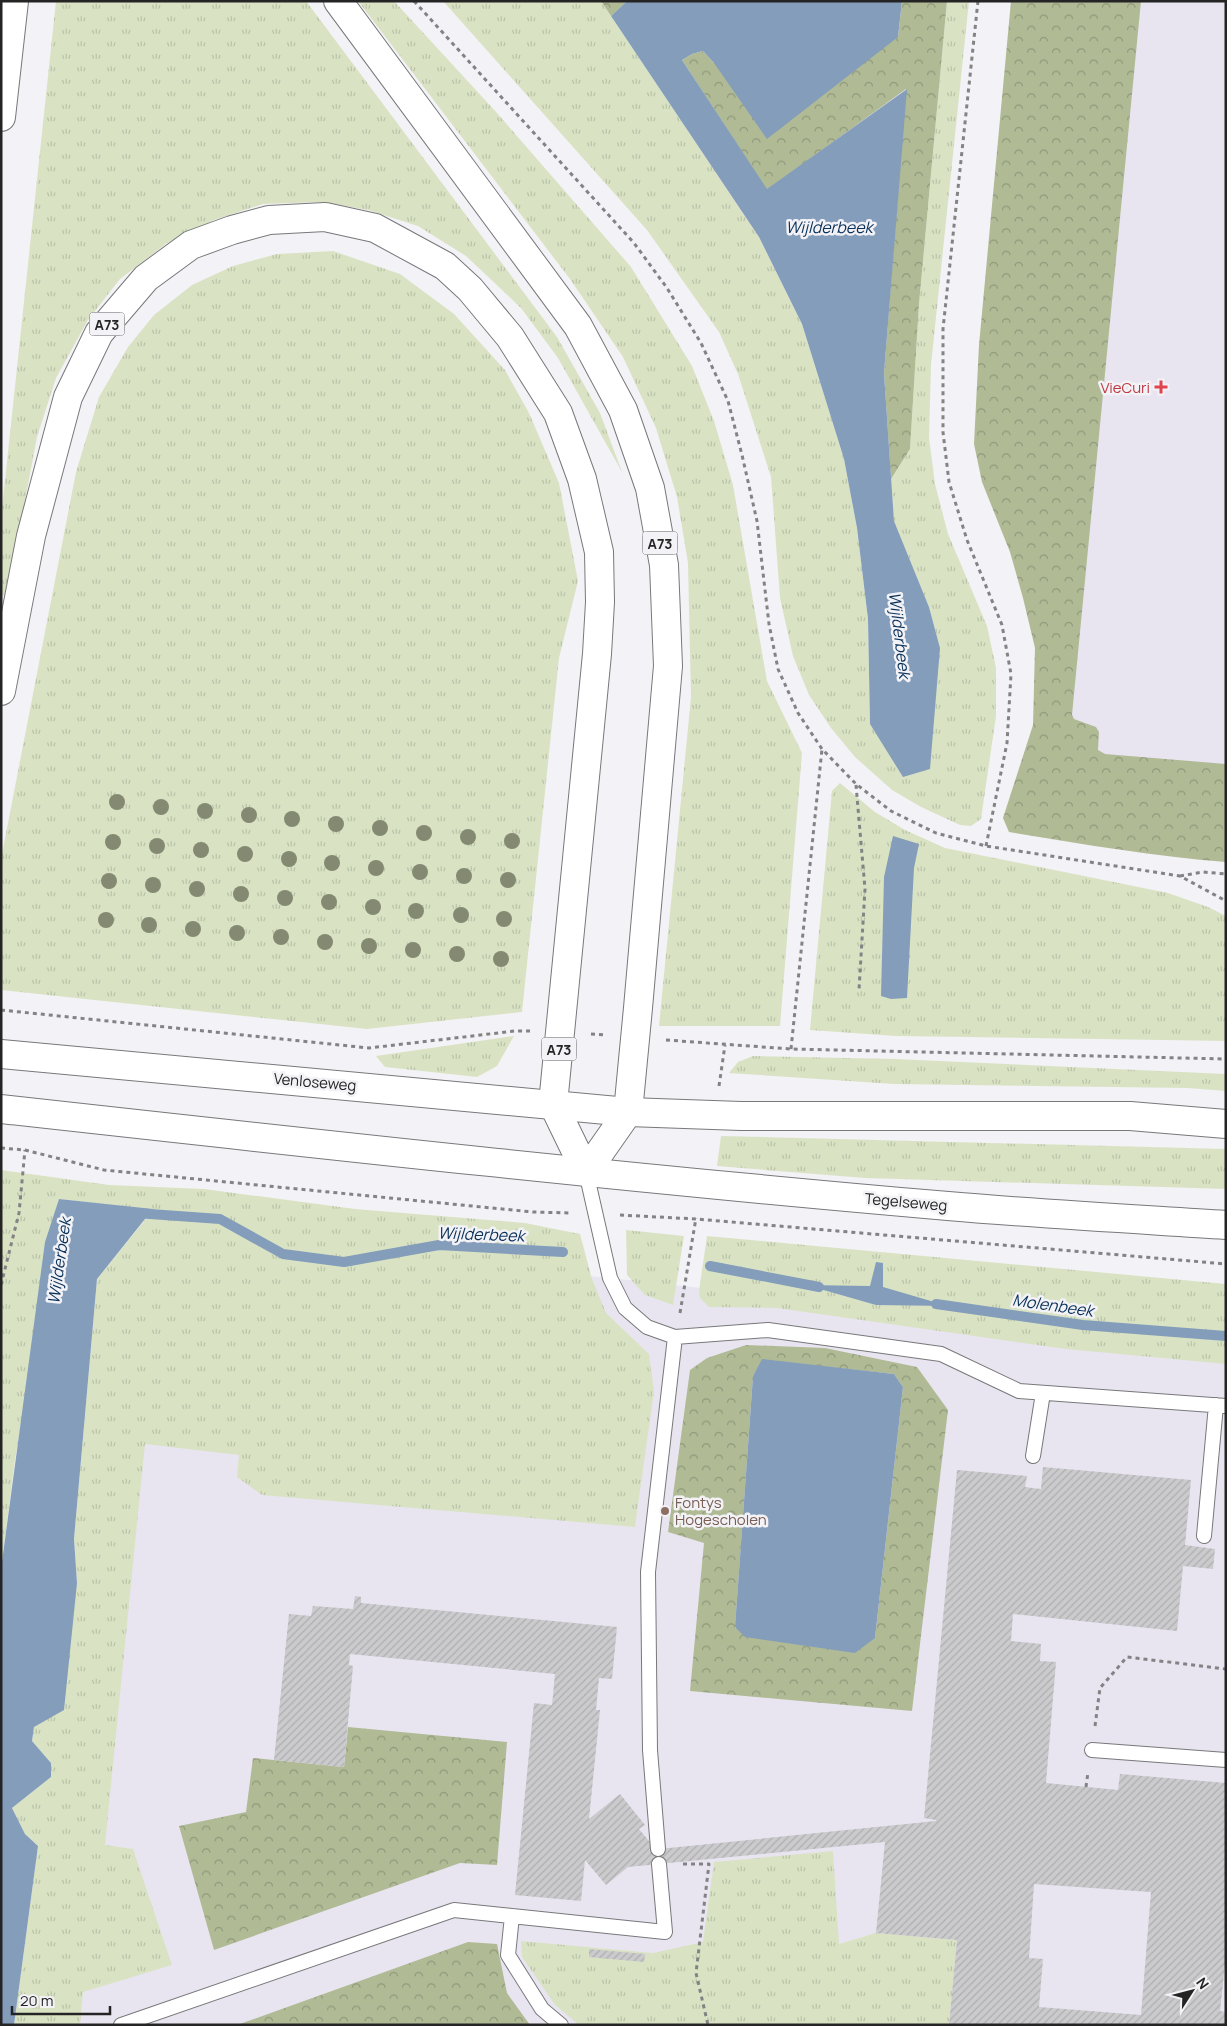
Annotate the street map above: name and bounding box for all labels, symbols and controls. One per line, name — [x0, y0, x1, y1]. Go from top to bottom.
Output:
water label: Wijlderbeek — [786, 216, 874, 238]
road number: A73 — [90, 312, 124, 336]
place label: VieCuri — [1100, 377, 1150, 398]
marker: VieCuri — [1154, 380, 1168, 394]
road number: A73 — [642, 532, 678, 554]
water label: Wijlderbeek — [884, 591, 916, 681]
road number: A73 — [542, 1038, 576, 1060]
street label: Venloseweg — [273, 1068, 357, 1096]
street label: Tegelseweg — [864, 1188, 948, 1216]
water label: Wijlderbeek — [42, 1214, 76, 1306]
water label: Wijlderbeek — [437, 1221, 527, 1247]
water label: Molenbeek — [1011, 1288, 1097, 1322]
place label: Fontys Hogescholen — [675, 1492, 767, 1530]
marker: Fontys Hogescholen — [659, 1505, 671, 1517]
north arrow — [1167, 1966, 1217, 2016]
text: N — [1192, 1973, 1214, 1993]
scale bar — [12, 1984, 110, 2016]
text: 20 m — [20, 1990, 53, 2011]

